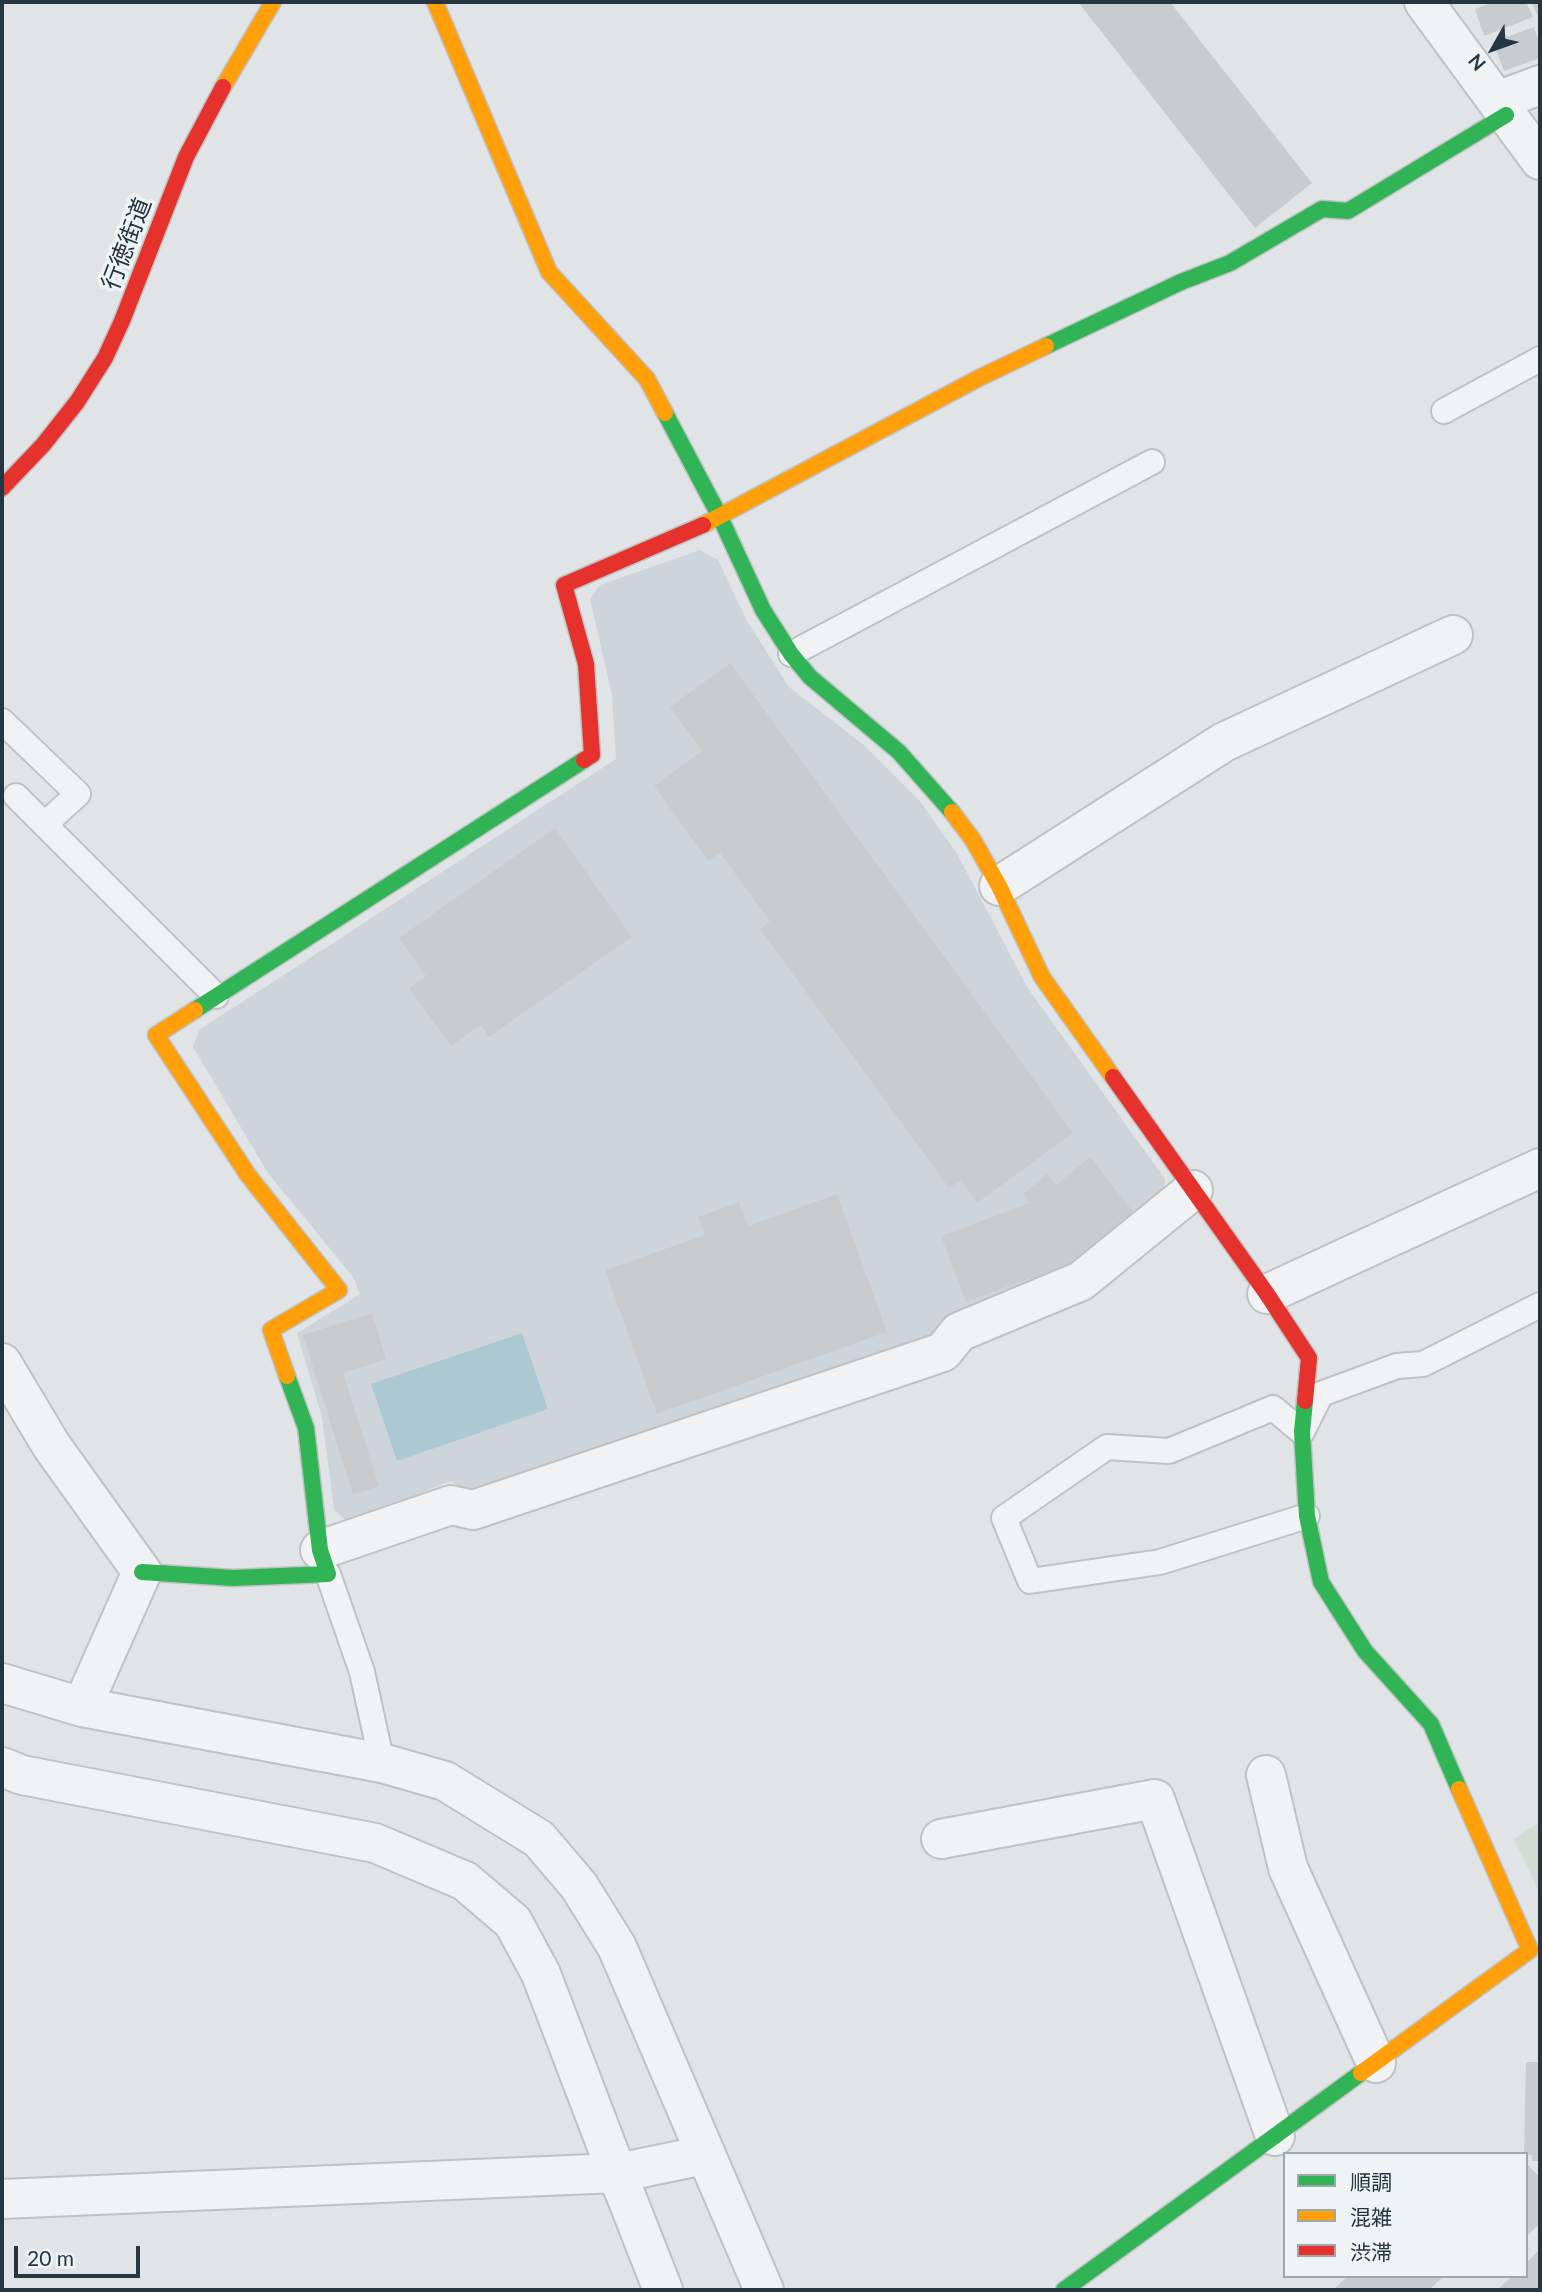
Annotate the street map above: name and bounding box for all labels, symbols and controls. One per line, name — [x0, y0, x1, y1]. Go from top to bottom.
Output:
north arrow — [1458, 14, 1528, 84]
text: N — [1463, 50, 1490, 76]
street label: 行徳街道 — [96, 194, 158, 294]
legend — [1283, 2152, 1528, 2278]
text: 順調 — [1350, 2169, 1392, 2194]
text: 混雑 — [1350, 2204, 1392, 2229]
scale bar — [18, 2232, 144, 2276]
text: 渋滞 — [1350, 2239, 1392, 2264]
text: 20 m — [27, 2245, 74, 2270]

